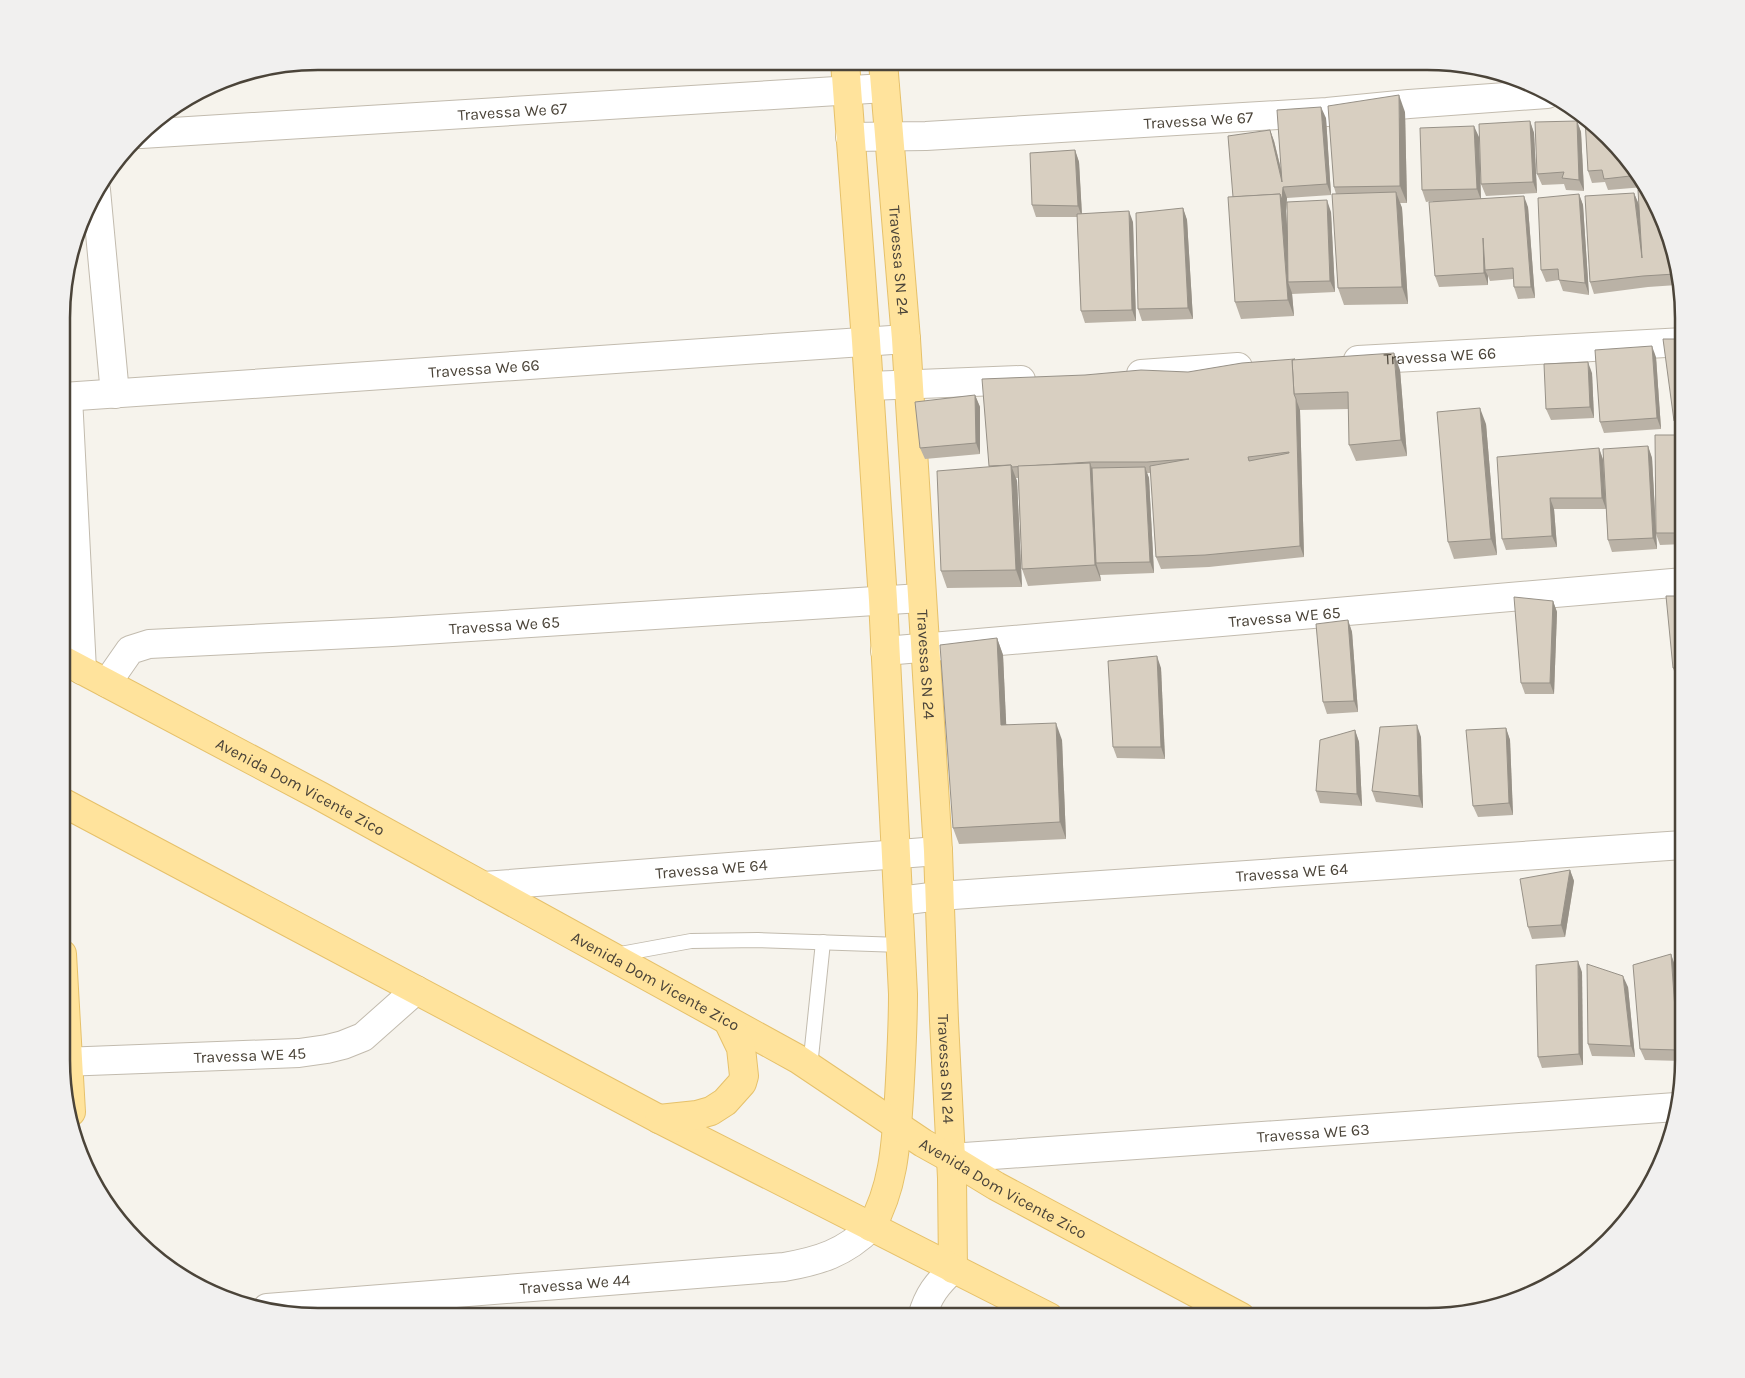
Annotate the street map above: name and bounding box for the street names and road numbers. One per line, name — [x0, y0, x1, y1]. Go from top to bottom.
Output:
street label: Travessa We 67 — [457, 98, 568, 124]
street label: Travessa We 67 — [1143, 107, 1254, 132]
street label: Travessa SN 24 — [885, 205, 913, 316]
street label: Travessa WE 66 — [1383, 343, 1497, 368]
street label: Travessa We 66 — [428, 355, 540, 381]
street label: Travessa WE 65 — [1228, 602, 1341, 631]
street label: Travessa SN 24 — [913, 609, 939, 720]
street label: Travessa We 65 — [448, 612, 560, 638]
street label: Avenida Dom Vicente Zico — [213, 733, 388, 839]
street label: Travessa WE 64 — [655, 855, 768, 882]
street label: Travessa WE 64 — [1235, 858, 1349, 885]
street label: Avenida Dom Vicente Zico — [568, 927, 743, 1035]
street label: Travessa SN 24 — [934, 1014, 959, 1124]
street label: Travessa WE 45 — [193, 1043, 307, 1066]
street label: Travessa WE 63 — [1256, 1119, 1370, 1146]
street label: Avenida Dom Vicente Zico — [916, 1134, 1090, 1242]
street label: Travessa We 44 — [519, 1270, 631, 1297]

